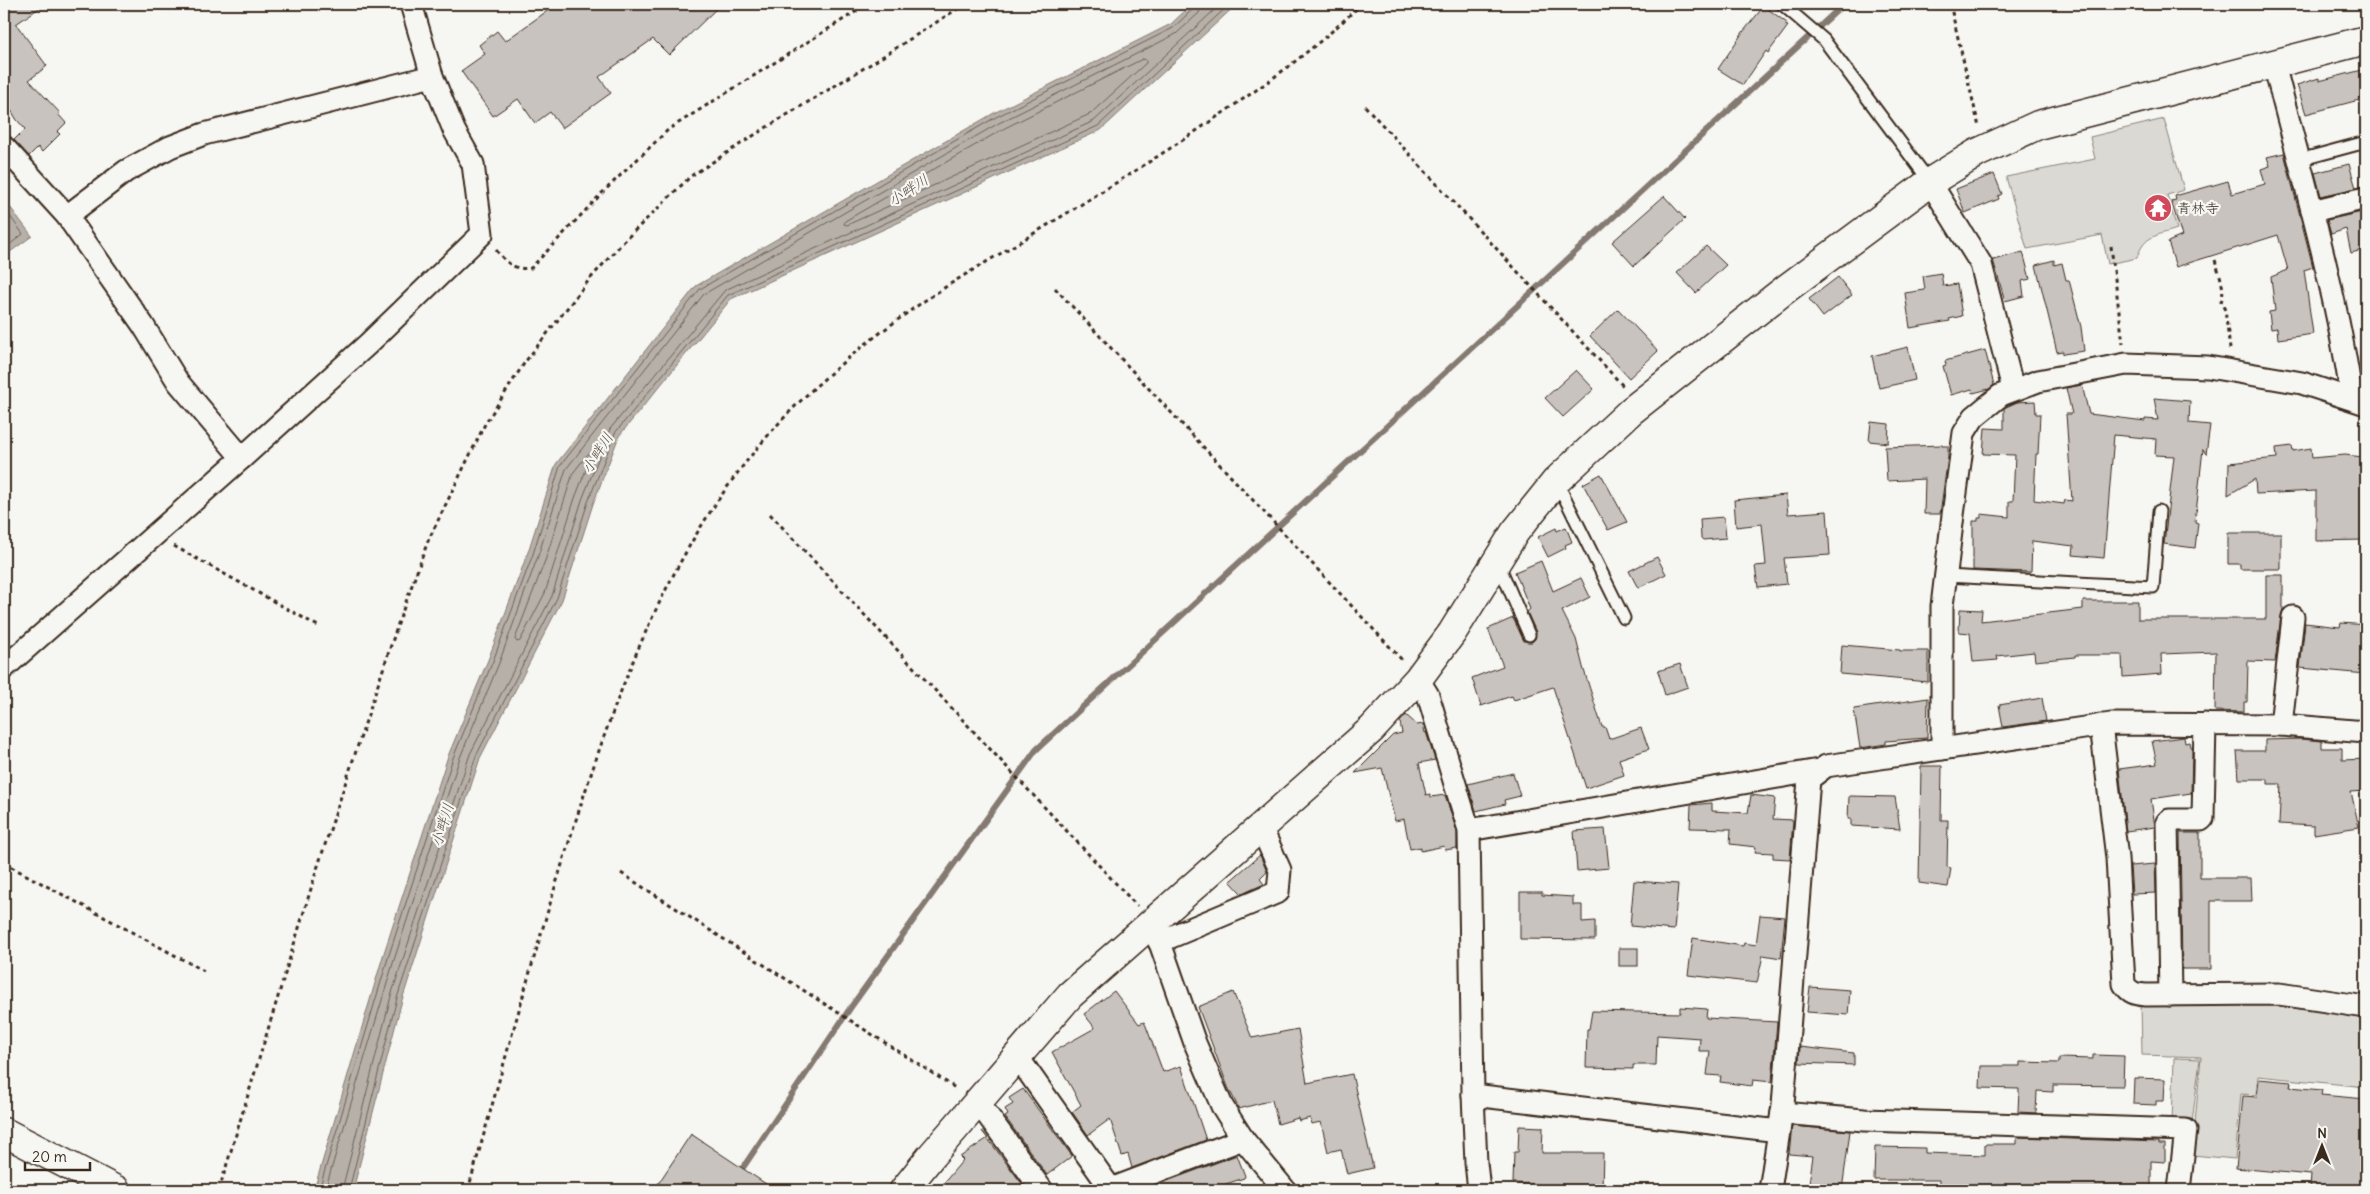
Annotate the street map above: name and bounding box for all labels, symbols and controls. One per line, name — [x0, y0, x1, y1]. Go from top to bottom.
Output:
water label: 小畔川 — [884, 170, 932, 210]
temple icon: 青林寺 — [2143, 193, 2173, 223]
place label: 青林寺 — [2177, 199, 2219, 217]
water label: 小畔川 — [577, 429, 617, 477]
water label: 小畔川 — [426, 801, 458, 849]
north arrow — [2298, 1122, 2348, 1172]
text: N — [2317, 1124, 2327, 1142]
scale bar — [25, 1139, 90, 1171]
text: 20 m — [32, 1147, 67, 1166]

